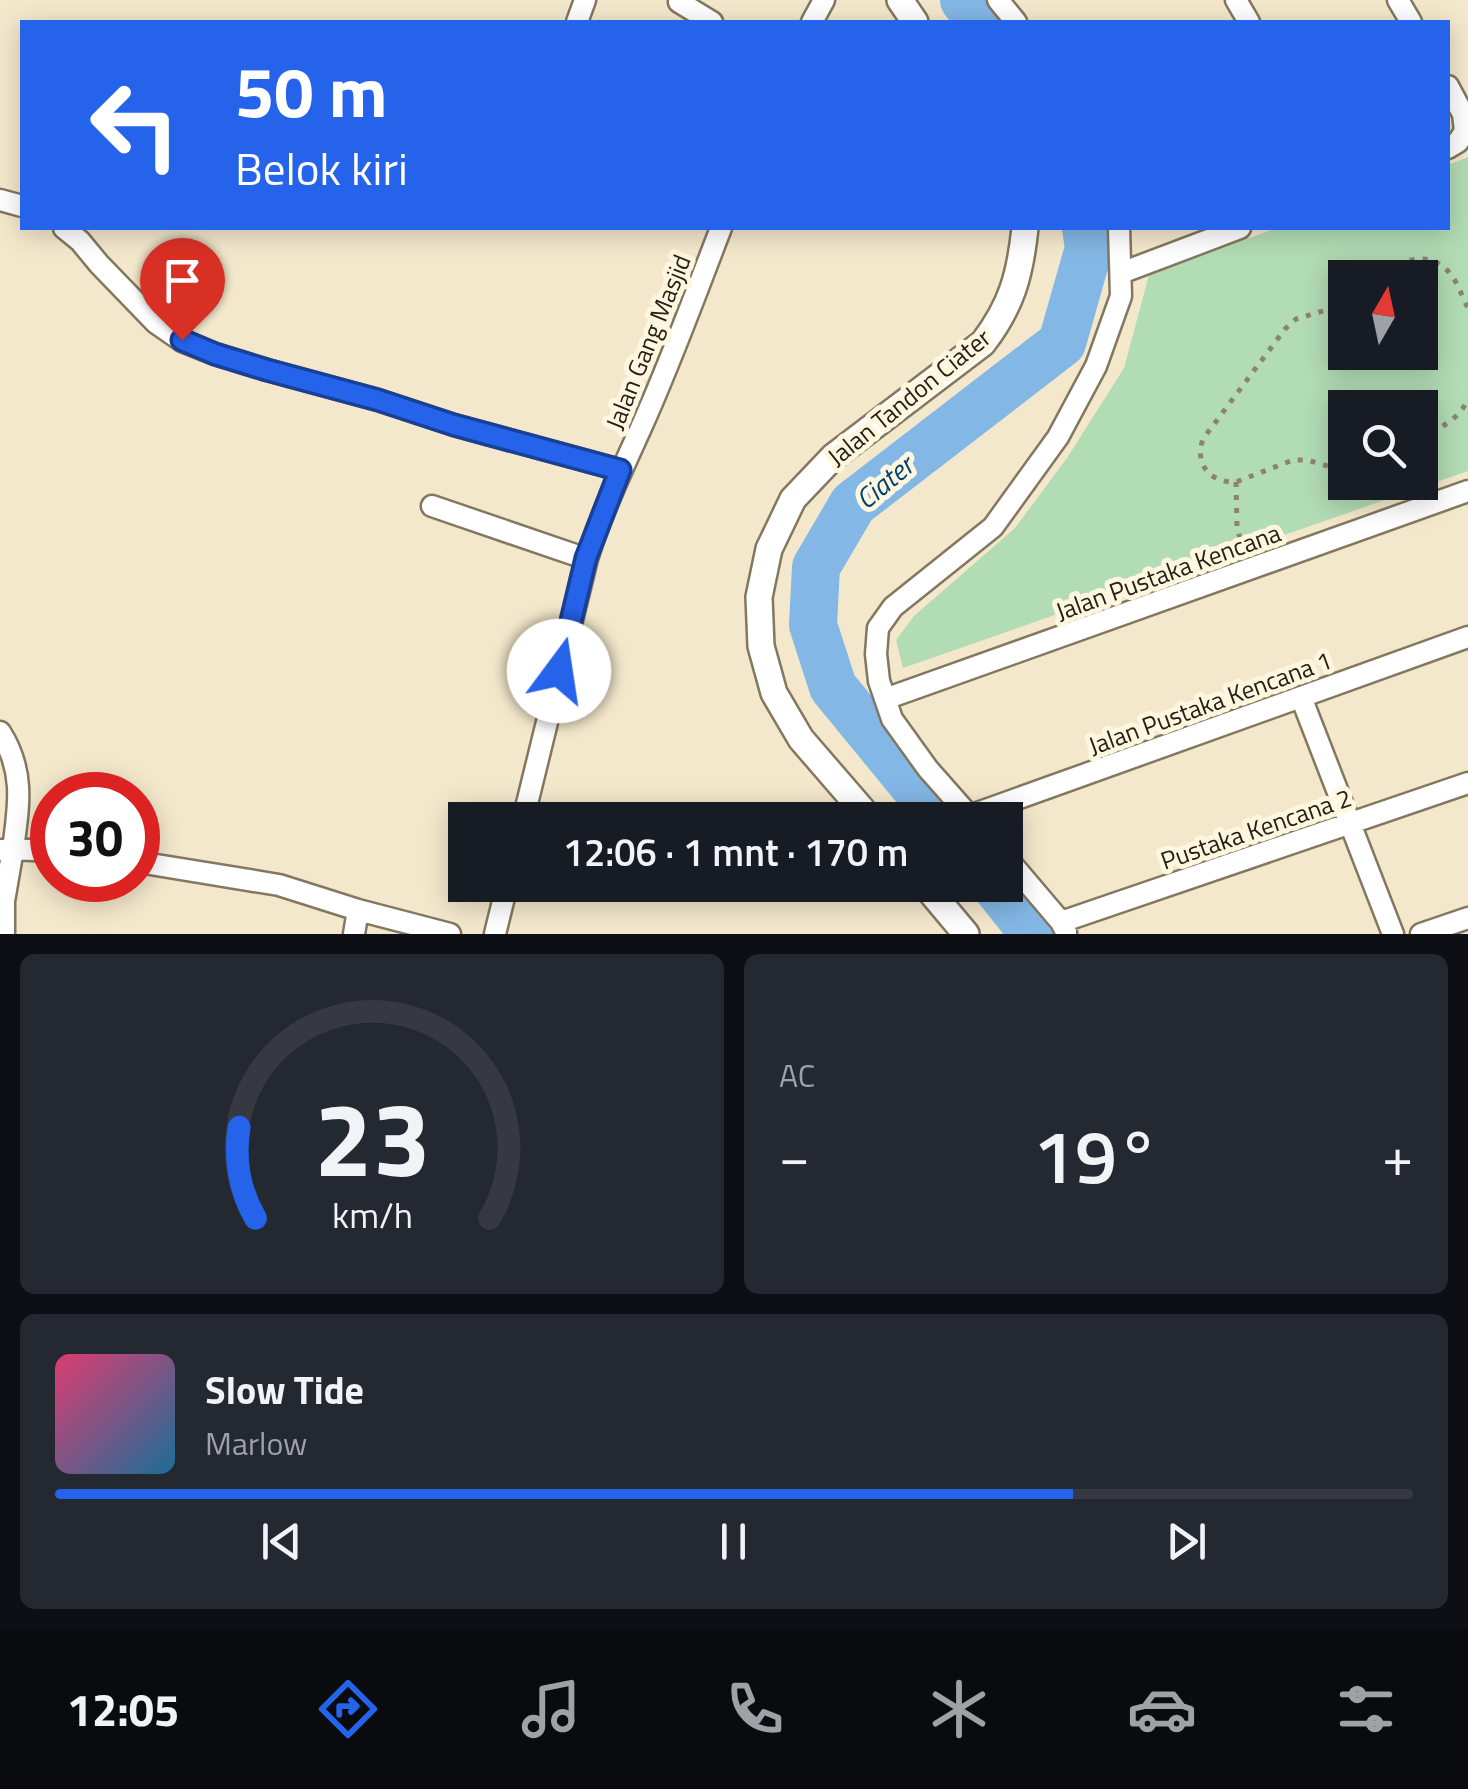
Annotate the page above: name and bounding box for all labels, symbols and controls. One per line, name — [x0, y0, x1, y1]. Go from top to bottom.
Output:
text: 50 m — [235, 38, 388, 144]
icon: left — [70, 60, 200, 190]
text: Belok kiri — [235, 134, 408, 202]
pin — [140, 238, 225, 341]
street label: Jalan Gang Masjid — [596, 249, 700, 435]
icon: arrive — [155, 253, 210, 308]
north arrow — [1328, 260, 1438, 370]
map controls — [1328, 260, 1438, 500]
street label: Jalan Tandon Ciater — [819, 319, 999, 475]
button: search — [1328, 390, 1438, 500]
water label: Ciater — [845, 443, 925, 519]
street label: Jalan Pustaka Kencana — [1050, 513, 1286, 630]
position arrow — [507, 619, 611, 723]
street label: Jalan Pustaka Kencana 1 — [1083, 641, 1337, 765]
speed limit sign: 30 — [30, 772, 160, 902]
street label: Pustaka Kencana 2 — [1155, 779, 1357, 879]
text: 12:06 · 1 mnt · 170 m — [563, 823, 908, 881]
text: AC — [779, 1051, 815, 1099]
text: 23 — [314, 1058, 430, 1216]
text: 19° — [1033, 1098, 1159, 1212]
text: − — [779, 1114, 810, 1197]
text: + — [1382, 1114, 1413, 1197]
text: km/h — [332, 1187, 412, 1242]
text: Slow Tide — [205, 1361, 364, 1419]
text: Marlow — [205, 1419, 308, 1467]
icon: previous — [254, 1514, 309, 1569]
icon: pause — [706, 1514, 761, 1569]
icon: next — [1159, 1514, 1214, 1569]
icon: directions — [313, 1674, 383, 1744]
icon: music — [516, 1674, 586, 1744]
icon: phone — [720, 1674, 790, 1744]
icon: climate — [924, 1674, 994, 1744]
icon: car — [1127, 1674, 1197, 1744]
icon: filters — [1331, 1674, 1401, 1744]
text: 12:05 — [67, 1675, 179, 1743]

